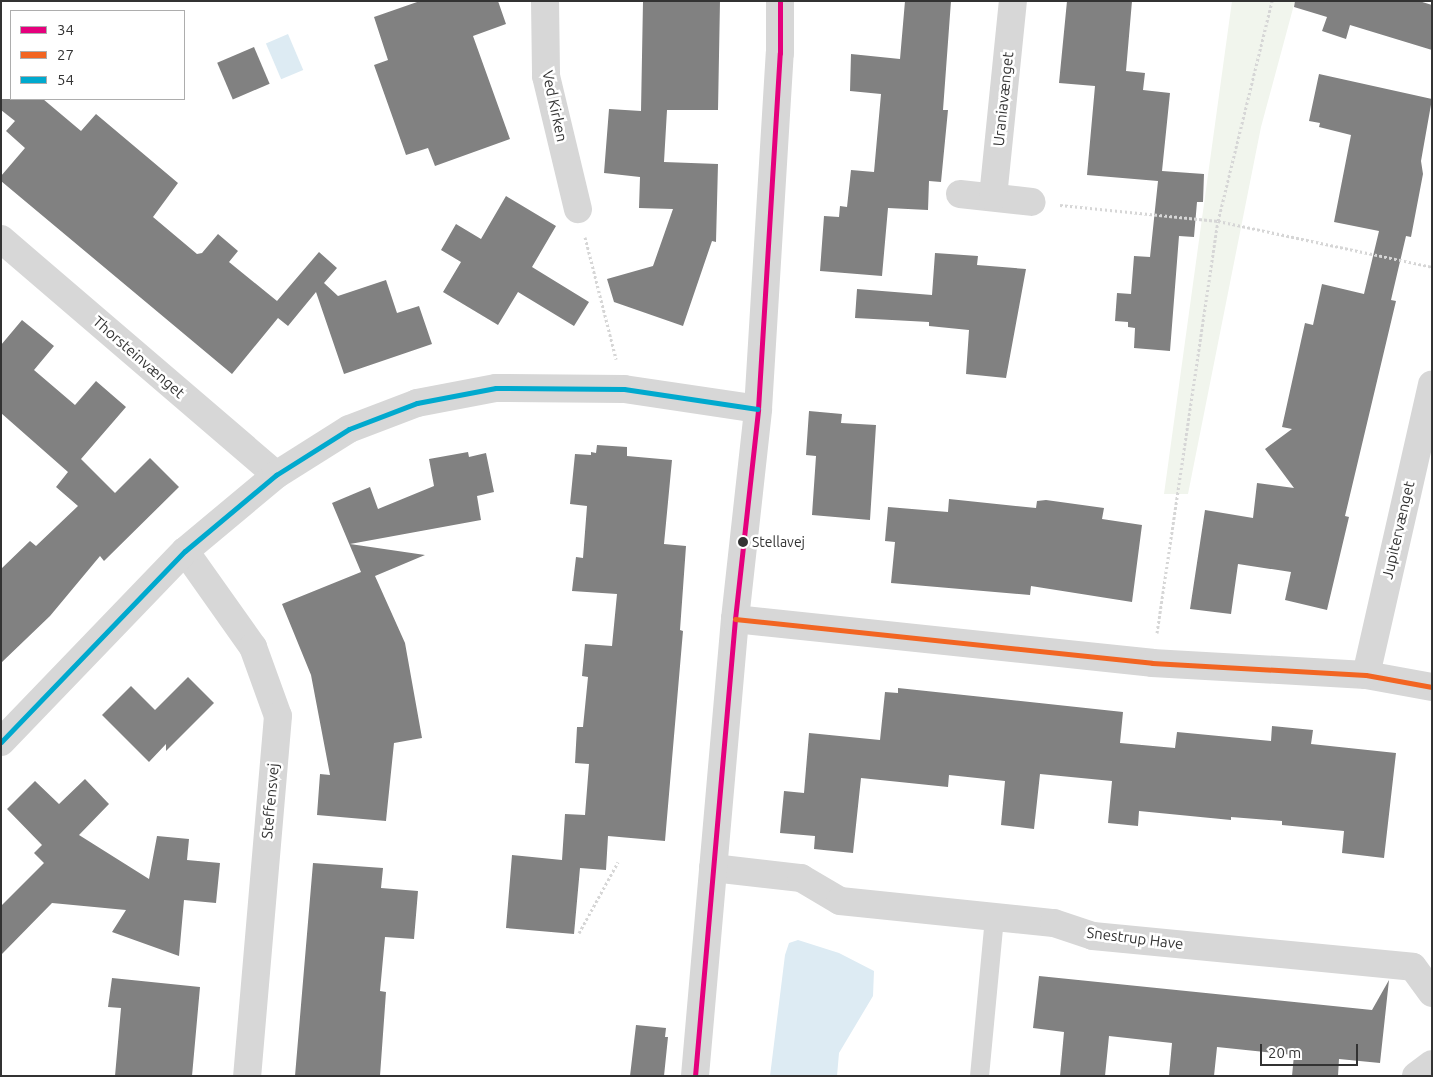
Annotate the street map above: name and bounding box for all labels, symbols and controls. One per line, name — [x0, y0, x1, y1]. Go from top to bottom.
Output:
legend — [10, 10, 185, 100]
text: 34 — [57, 21, 74, 38]
text: 27 — [57, 46, 74, 63]
street label: Uraniavænget — [989, 51, 1017, 147]
street label: Ved Kirken — [539, 69, 571, 143]
text: 54 — [57, 71, 74, 88]
street label: Thorsteinvænget — [89, 312, 189, 402]
street label: Jupitervænget — [1378, 479, 1418, 581]
place label: Stellavej — [752, 534, 805, 550]
marker: Stellavej — [738, 537, 748, 547]
street label: Steffensvej — [258, 762, 282, 840]
street label: Snestrup Have — [1086, 923, 1184, 953]
scale bar — [1263, 1034, 1360, 1066]
text: 20 m — [1268, 1044, 1301, 1061]

